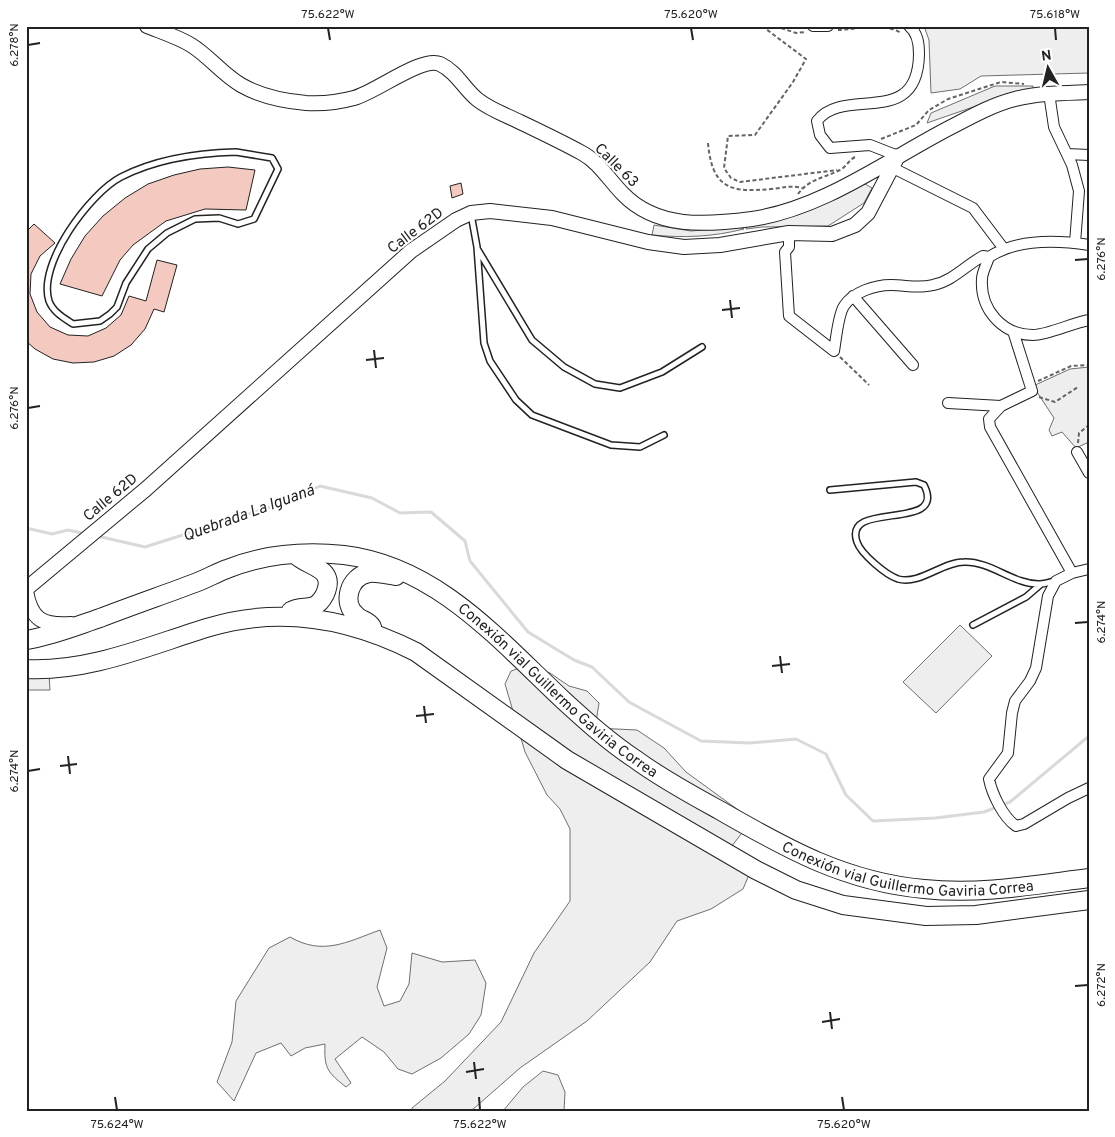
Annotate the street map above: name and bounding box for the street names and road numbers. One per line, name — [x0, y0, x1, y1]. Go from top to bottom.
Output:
street label: Calle 63 — [590, 140, 642, 192]
street label: Calle 62D — [384, 204, 448, 258]
street label: Calle 62D — [80, 470, 142, 526]
street label: Conexión vial Guillermo Gaviria Correa — [453, 600, 661, 783]
street label: Conexión vial Guillermo Gaviria Correa — [778, 838, 1035, 902]

